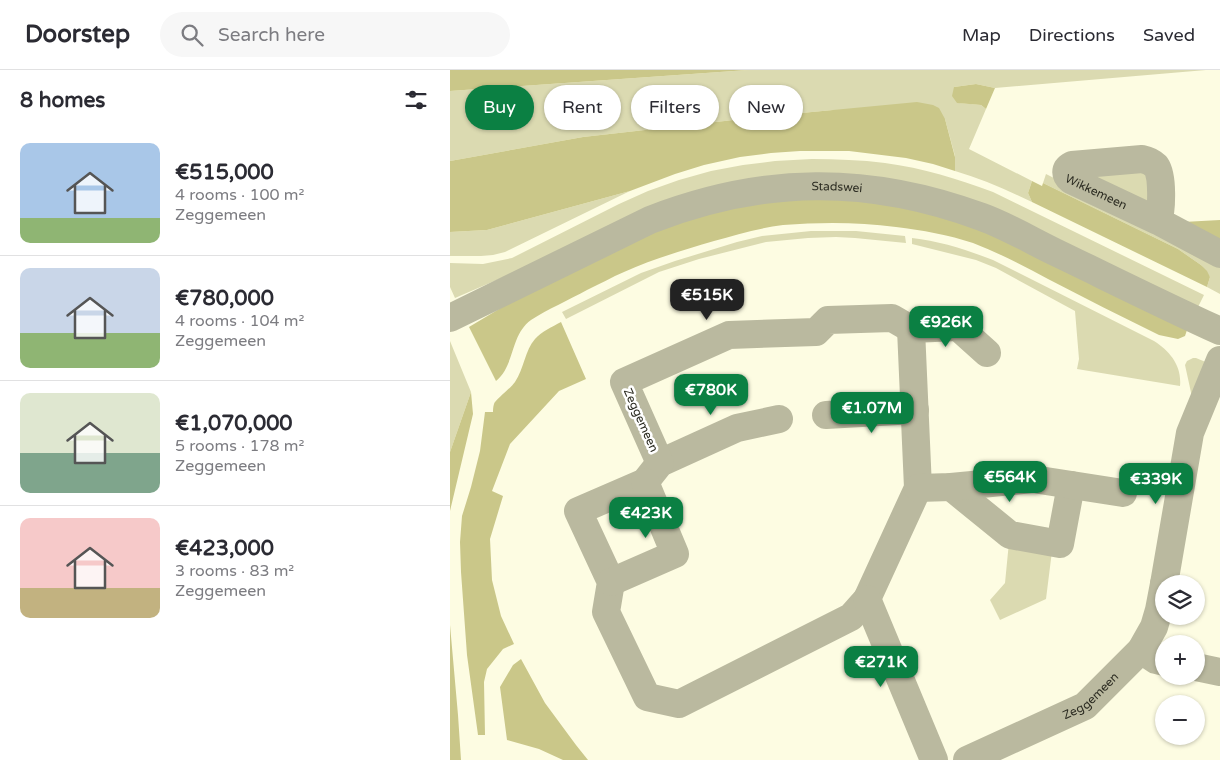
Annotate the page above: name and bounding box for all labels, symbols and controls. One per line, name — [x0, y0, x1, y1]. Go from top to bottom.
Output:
search box — [160, 12, 510, 57]
text: Doorstep — [25, 20, 130, 49]
icon: search — [178, 21, 206, 49]
text: Search here — [218, 24, 325, 46]
text: Map — [962, 24, 1001, 46]
text: Directions — [1029, 24, 1115, 46]
text: Saved — [1143, 24, 1195, 46]
chip: Buy — [465, 85, 534, 130]
chip: Rent — [544, 85, 621, 130]
chip: Filters — [631, 85, 719, 130]
chip: New — [729, 85, 803, 130]
icon: filters — [402, 86, 430, 114]
text: 8 homes — [20, 88, 105, 113]
text: €515,000 — [175, 160, 274, 185]
icon: home — [60, 163, 120, 223]
street label: Wikkemeen — [1063, 171, 1129, 212]
street label: Stadswei — [811, 179, 863, 195]
text: 4 rooms · 100 m² — [175, 185, 304, 205]
text: Zeggemeen — [175, 205, 266, 225]
pin: €515K — [672, 278, 742, 321]
text: €515K — [681, 285, 733, 305]
text: €780,000 — [175, 286, 274, 311]
icon: home — [60, 288, 120, 348]
pin: €926K — [911, 306, 981, 348]
text: 4 rooms · 104 m² — [175, 311, 304, 331]
text: €926K — [920, 312, 972, 332]
text: Zeggemeen — [175, 331, 266, 351]
pin: €780K — [676, 374, 746, 416]
text: €780K — [685, 380, 737, 400]
street label: Zeggemeen — [621, 386, 661, 454]
pin: €1.07M — [831, 392, 913, 434]
text: €1.07M — [842, 398, 902, 418]
text: €1,070,000 — [175, 411, 293, 436]
icon: home — [60, 413, 120, 473]
text: 5 rooms · 178 m² — [175, 436, 304, 456]
text: Zeggemeen — [175, 456, 266, 476]
pin: €564K — [975, 460, 1045, 503]
pin: €339K — [1121, 462, 1191, 505]
text: €564K — [984, 467, 1036, 487]
text: €339K — [1130, 469, 1182, 489]
pin: €423K — [611, 496, 681, 539]
text: €423K — [620, 503, 672, 523]
text: €423,000 — [175, 536, 274, 561]
icon: home — [60, 538, 120, 598]
text: 3 rooms · 83 m² — [175, 561, 294, 581]
map controls — [1155, 575, 1205, 745]
button: layers — [1155, 575, 1205, 625]
text: Zeggemeen — [175, 581, 266, 601]
button: + — [1155, 635, 1205, 685]
pin: €271K — [846, 646, 916, 688]
text: €271K — [855, 652, 907, 672]
street label: Zeggemeen — [1060, 670, 1121, 722]
button: − — [1155, 695, 1205, 745]

